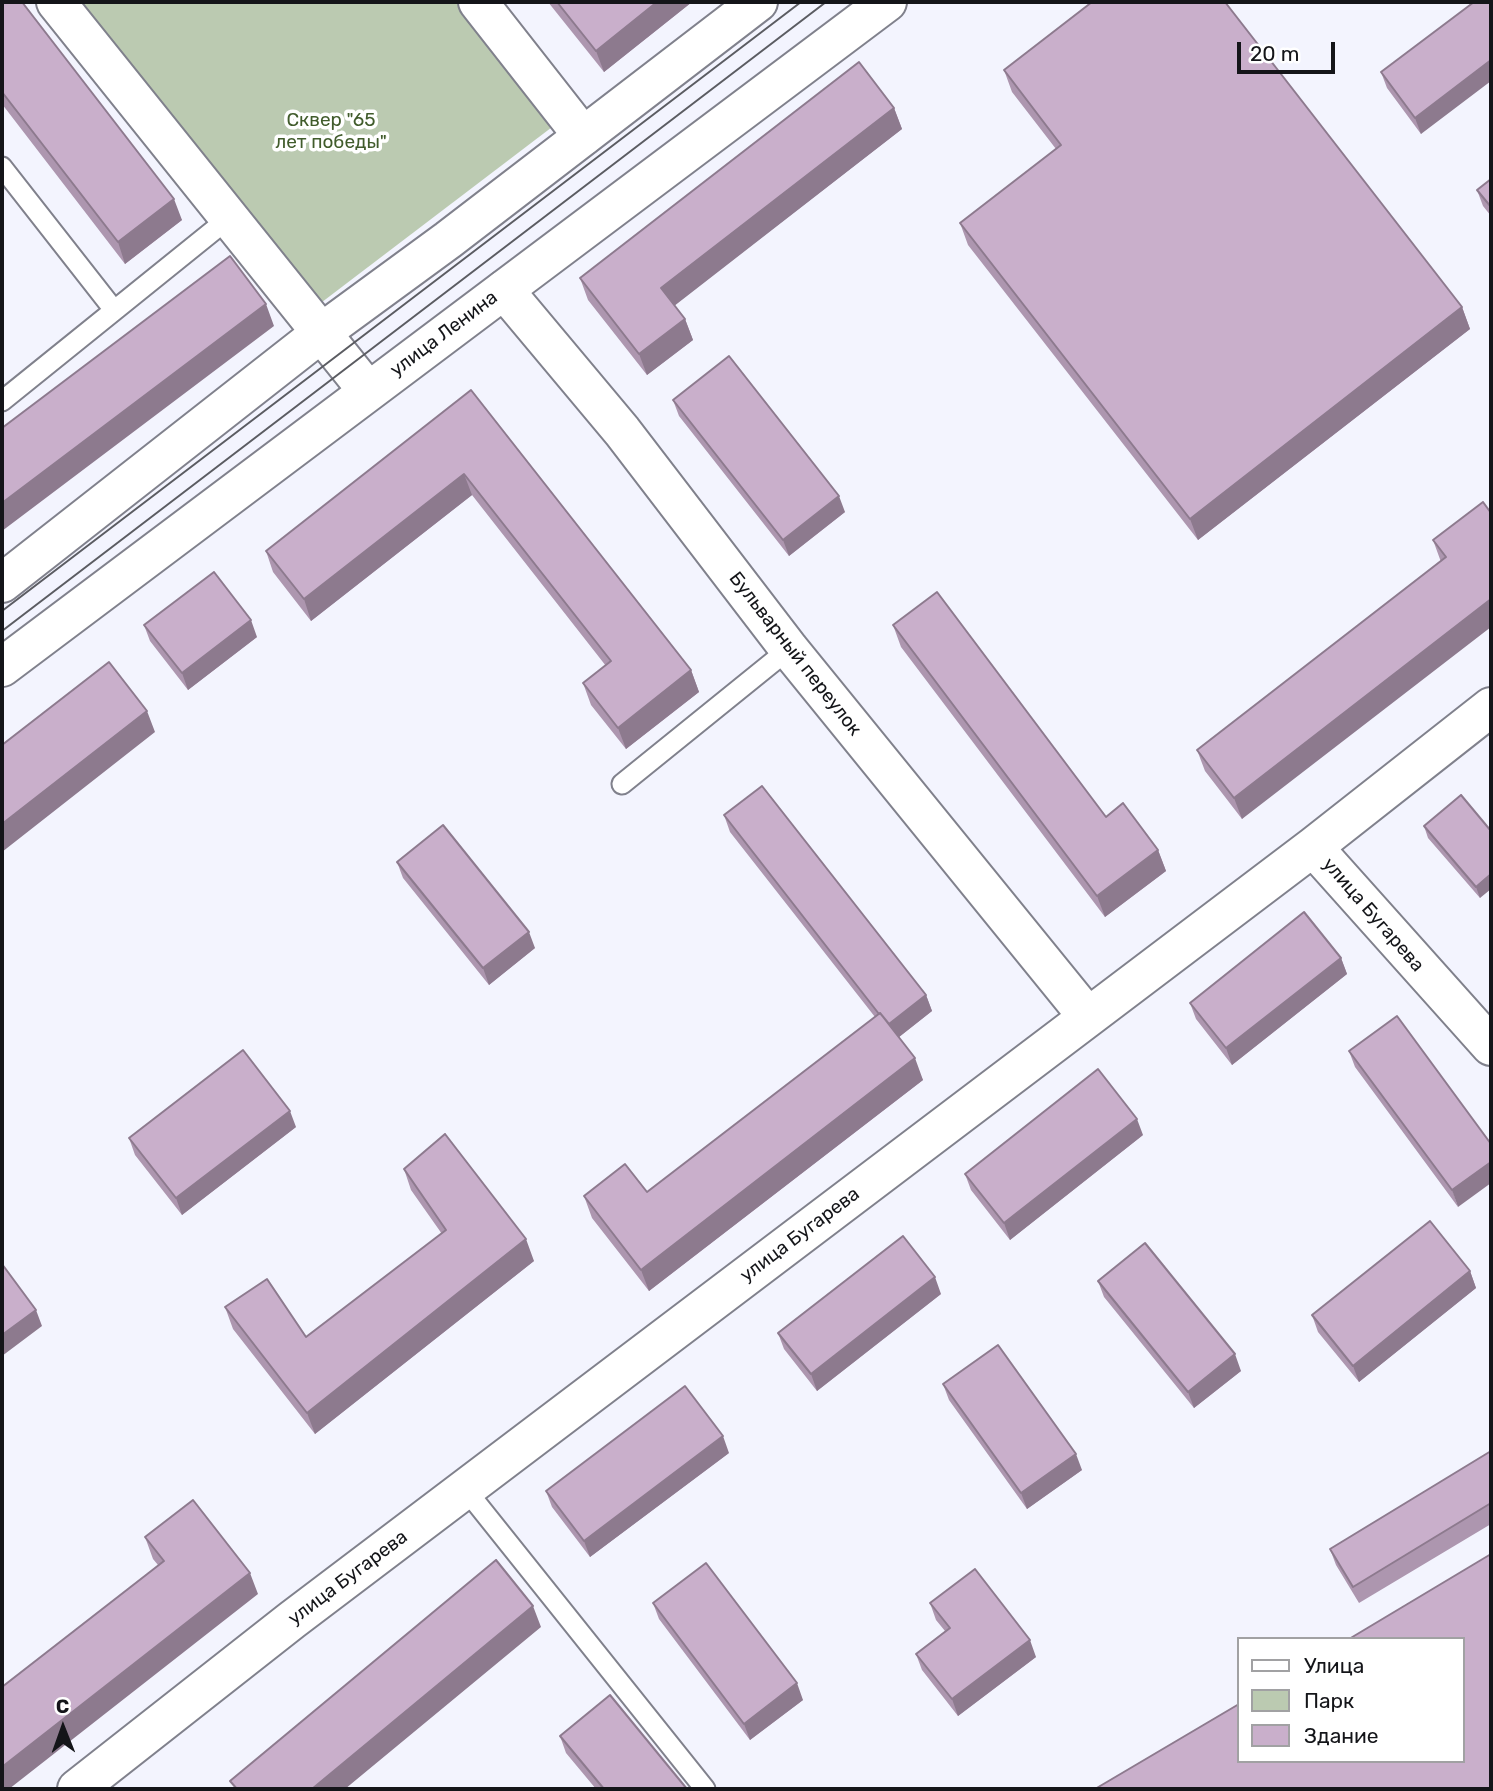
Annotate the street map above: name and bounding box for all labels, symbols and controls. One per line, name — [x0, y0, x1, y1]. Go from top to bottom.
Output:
scale bar — [1241, 28, 1339, 72]
text: 20 m — [1250, 41, 1299, 66]
park label: Сквер "65 лет победы" — [275, 110, 387, 154]
street label: улица Ленина — [386, 286, 502, 382]
street label: Бульварный переулок — [724, 568, 866, 740]
street label: улица Бугарева — [1317, 853, 1429, 977]
street label: улица Бугарева — [736, 1183, 864, 1287]
street label: улица Бугарева — [284, 1526, 412, 1630]
legend — [1238, 1637, 1465, 1763]
text: Улица — [1304, 1653, 1364, 1678]
text: Парк — [1304, 1688, 1354, 1713]
north arrow — [28, 1693, 98, 1763]
text: С — [56, 1695, 69, 1718]
text: Здание — [1304, 1723, 1379, 1748]

